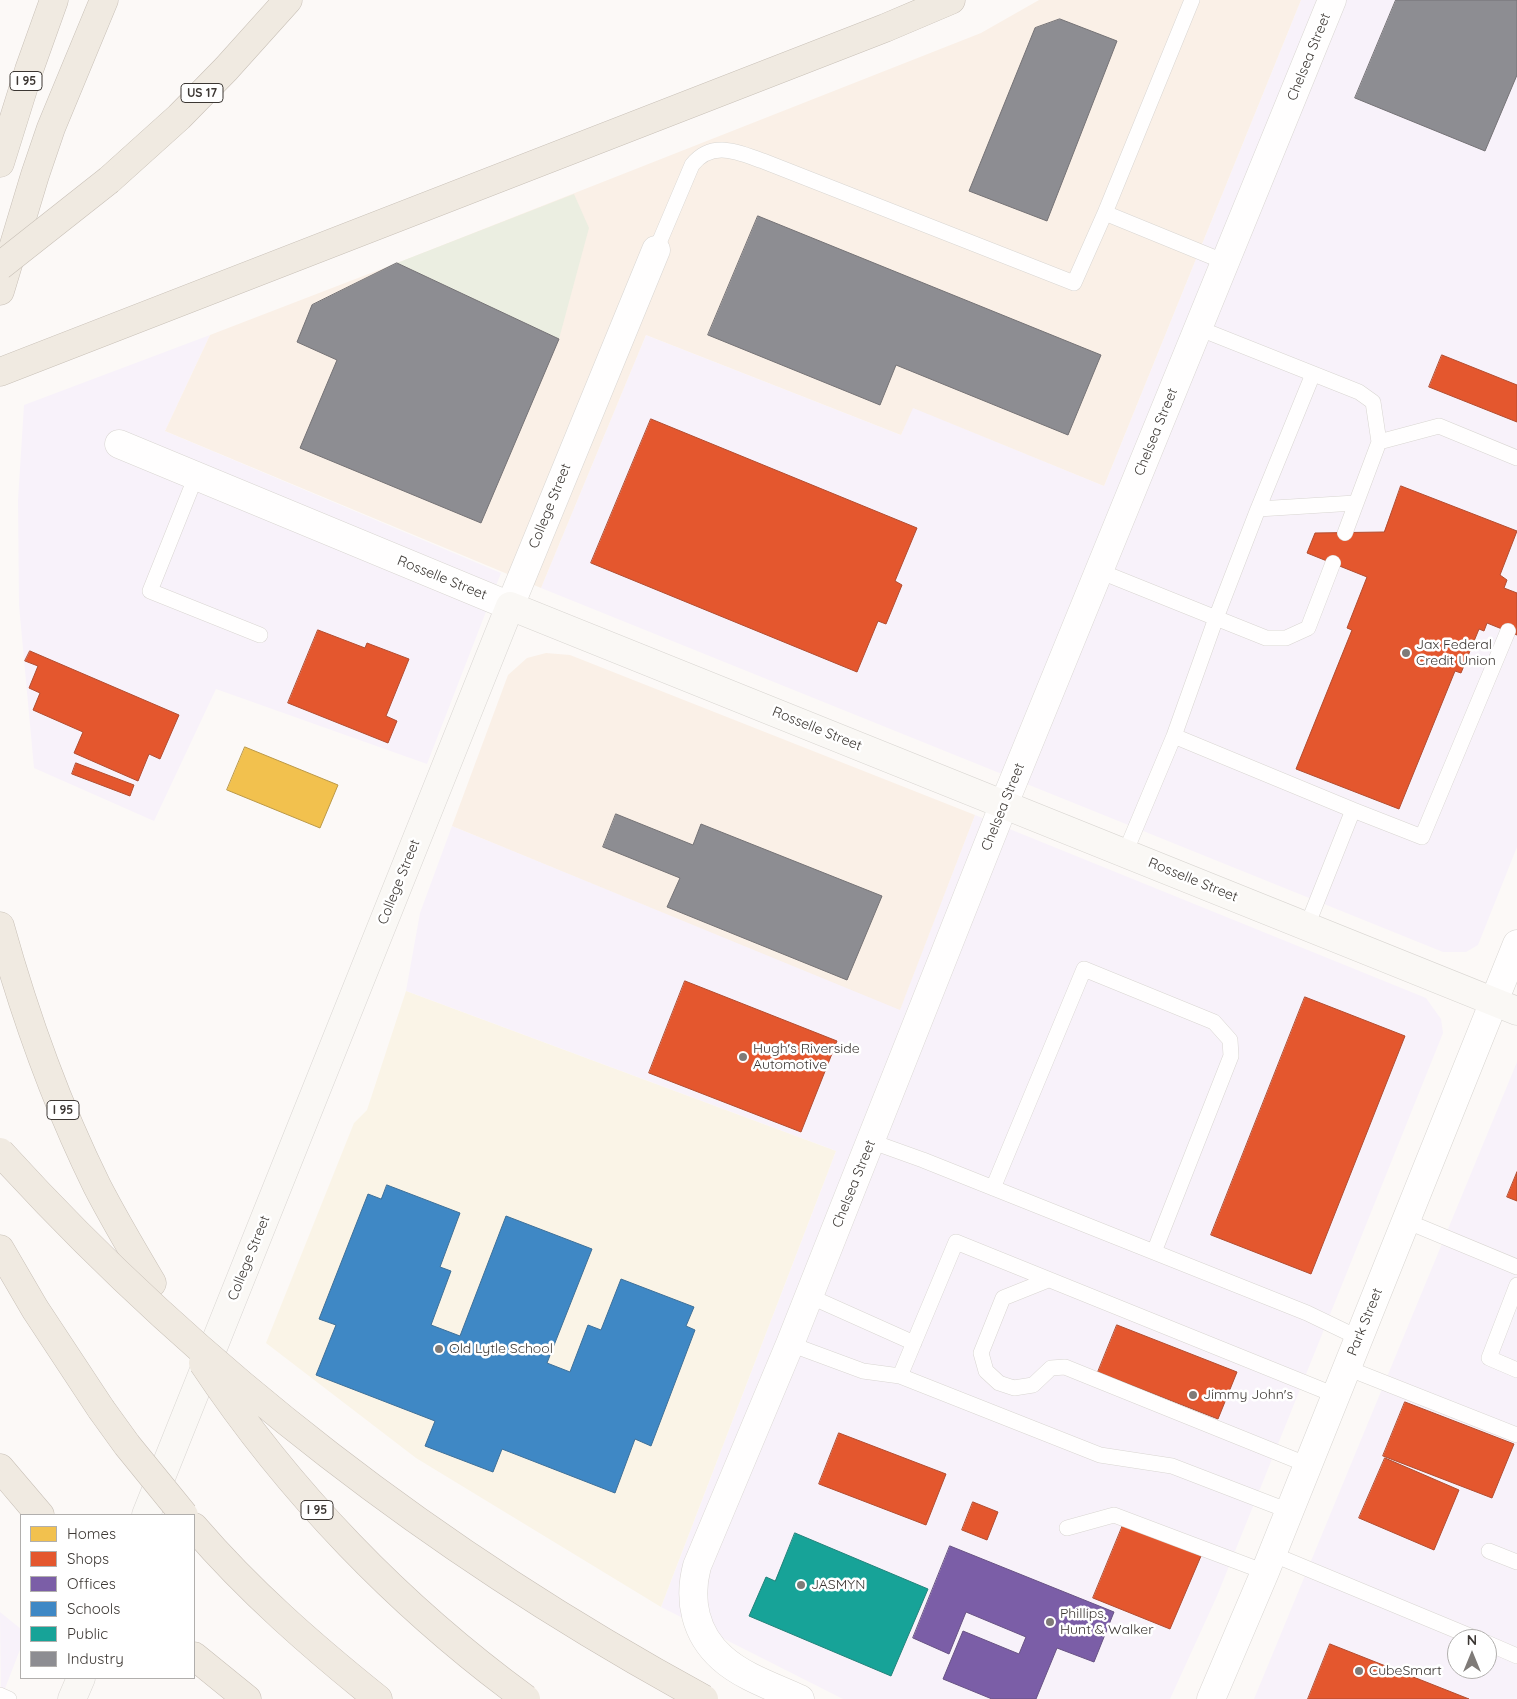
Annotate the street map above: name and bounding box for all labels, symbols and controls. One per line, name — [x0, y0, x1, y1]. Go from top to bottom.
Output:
street label: Chelsea Street — [1284, 11, 1334, 103]
road number: I 95 — [10, 72, 42, 90]
road number: US 17 — [181, 84, 223, 102]
street label: Chelsea Street — [1131, 386, 1181, 478]
street label: College Street — [525, 461, 575, 551]
street label: Rosselle Street — [395, 552, 489, 604]
place label: Jax Federal Credit Union — [1416, 637, 1496, 670]
marker: Jax Federal Credit Union — [1400, 647, 1412, 659]
street label: Rosselle Street — [770, 703, 864, 755]
street label: Chelsea Street — [978, 761, 1028, 853]
street label: College Street — [374, 837, 424, 927]
street label: Rosselle Street — [1146, 854, 1240, 906]
place label: Hugh's Riverside Automotive — [753, 1041, 860, 1074]
marker: Hugh's Riverside Automotive — [737, 1051, 749, 1063]
road number: I 95 — [47, 1100, 79, 1120]
street label: Chelsea Street — [829, 1138, 879, 1230]
street label: College Street — [224, 1213, 274, 1303]
street label: Park Street — [1344, 1286, 1386, 1358]
place label: Old Lytle School — [449, 1341, 553, 1357]
marker: Old Lytle School — [433, 1343, 445, 1355]
place label: Jimmy John's — [1203, 1387, 1293, 1403]
marker: Jimmy John's — [1187, 1389, 1199, 1401]
road number: I 95 — [301, 1500, 333, 1520]
legend — [20, 1514, 195, 1679]
text: Homes — [67, 1524, 116, 1543]
text: Shops — [67, 1549, 109, 1568]
text: Offices — [67, 1574, 116, 1593]
place label: JASMYN — [811, 1577, 865, 1593]
marker: JASMYN — [795, 1579, 807, 1591]
text: Schools — [67, 1599, 120, 1618]
place label: Phillips, Hunt & Walker — [1060, 1606, 1154, 1638]
marker: Phillips, Hunt & Walker — [1044, 1616, 1056, 1628]
text: Public — [67, 1624, 108, 1643]
north arrow — [1447, 1629, 1497, 1679]
text: N — [1467, 1631, 1477, 1649]
text: Industry — [67, 1649, 124, 1668]
place label: CubeSmart — [1369, 1663, 1442, 1679]
marker: CubeSmart — [1353, 1665, 1365, 1677]

